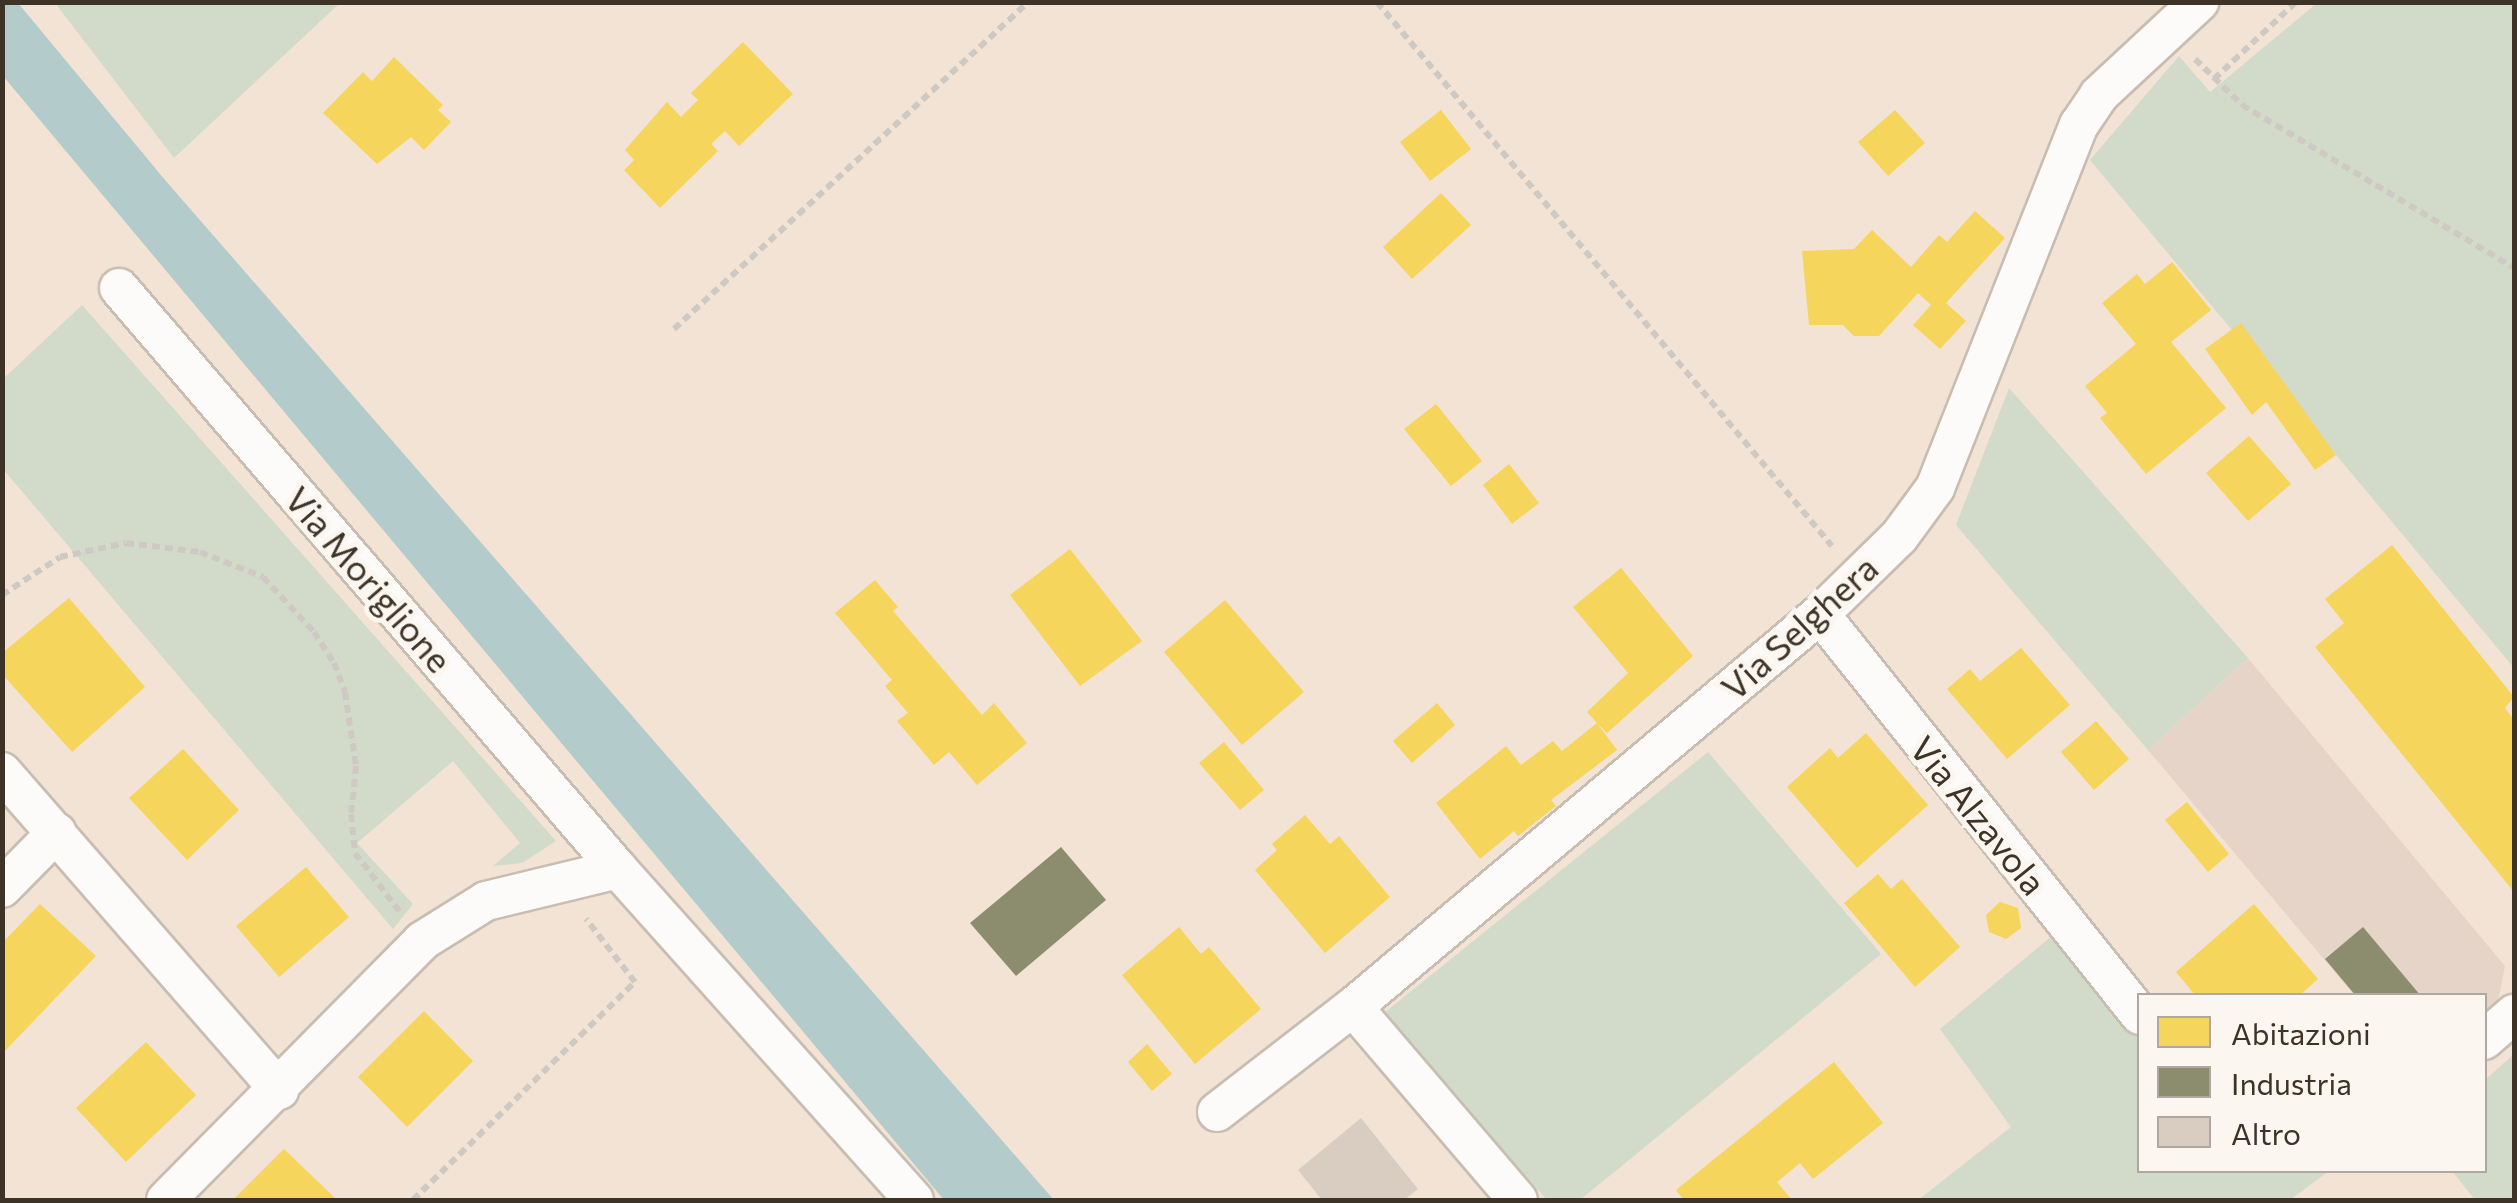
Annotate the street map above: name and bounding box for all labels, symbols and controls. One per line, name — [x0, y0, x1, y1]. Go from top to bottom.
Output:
street label: Via Moriglione — [277, 478, 461, 680]
street label: Via Selghera — [1712, 546, 1886, 708]
street label: Via Alzavola — [1902, 727, 2056, 903]
legend — [2137, 993, 2487, 1173]
text: Abitazioni — [2231, 1014, 2371, 1051]
text: Industria — [2231, 1064, 2352, 1101]
text: Altro — [2231, 1114, 2301, 1151]

